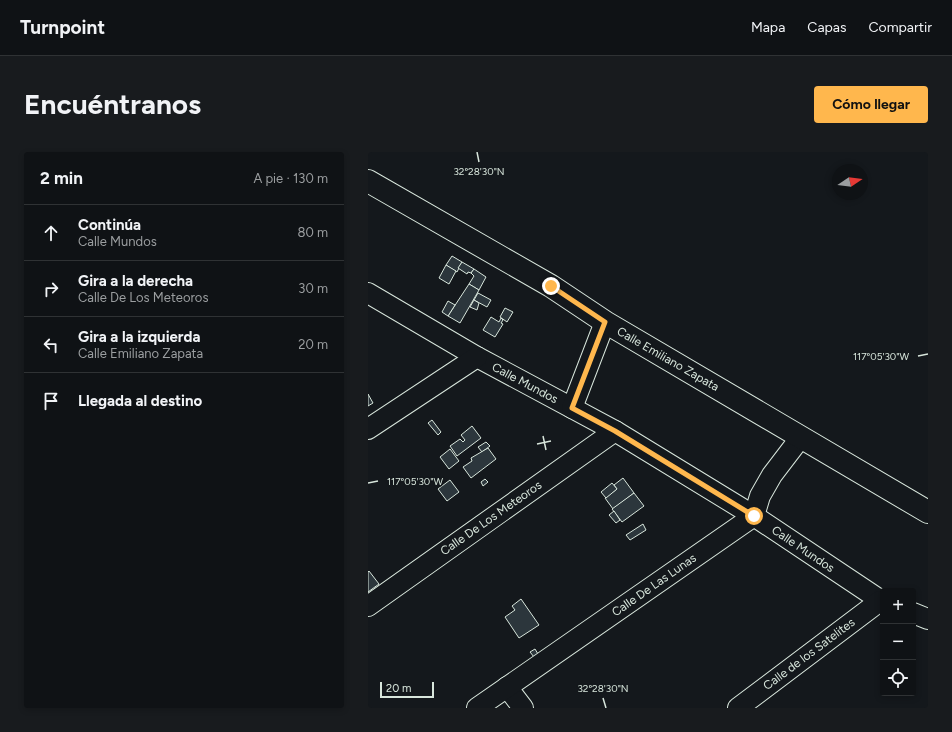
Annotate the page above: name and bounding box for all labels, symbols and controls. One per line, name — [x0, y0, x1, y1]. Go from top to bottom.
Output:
text: Turnpoint — [20, 16, 105, 39]
text: Mapa — [751, 19, 785, 36]
text: Capas — [807, 19, 846, 36]
text: Compartir — [868, 19, 932, 36]
button: Cómo llegar — [814, 86, 928, 123]
text: Encuéntranos — [24, 87, 201, 121]
north arrow — [832, 164, 868, 200]
text: 32°28'30"N — [453, 165, 505, 178]
text: 2 min — [40, 168, 83, 188]
text: A pie · 130 m — [253, 171, 328, 186]
text: Continúa — [78, 216, 141, 234]
icon: ahead — [40, 222, 62, 244]
text: 80 m — [297, 225, 328, 240]
text: Calle Mundos — [78, 234, 157, 249]
text: Gira a la derecha — [78, 272, 193, 290]
route end — [542, 277, 560, 295]
icon: right — [40, 278, 62, 300]
text: 30 m — [298, 281, 328, 296]
text: Calle De Los Meteoros — [78, 290, 208, 305]
street label: Calle Emiliano Zapata — [614, 324, 722, 394]
text: Gira a la izquierda — [78, 328, 200, 346]
icon: left — [40, 334, 62, 356]
text: 20 m — [298, 337, 328, 352]
text: Calle Emiliano Zapata — [78, 346, 203, 361]
text: 117°05'30"W — [853, 350, 909, 363]
street label: Calle Mundos — [490, 360, 561, 406]
icon: arrive — [40, 390, 62, 412]
text: Llegada al destino — [78, 392, 202, 410]
text: 117°05'30"W — [387, 475, 443, 488]
street label: Calle De Los Meteoros — [438, 477, 545, 558]
route start — [745, 507, 763, 525]
street label: Calle Mundos — [769, 523, 837, 575]
street label: Calle De Las Lunas — [609, 550, 699, 619]
map controls — [880, 588, 916, 696]
button: + — [880, 588, 916, 624]
street label: Calle de los Satelites — [761, 615, 858, 693]
button: − — [880, 624, 916, 660]
button: locate — [880, 660, 916, 696]
scale bar — [380, 680, 434, 699]
text: 20 m — [386, 682, 411, 695]
text: 32°28'30"N — [577, 682, 629, 695]

